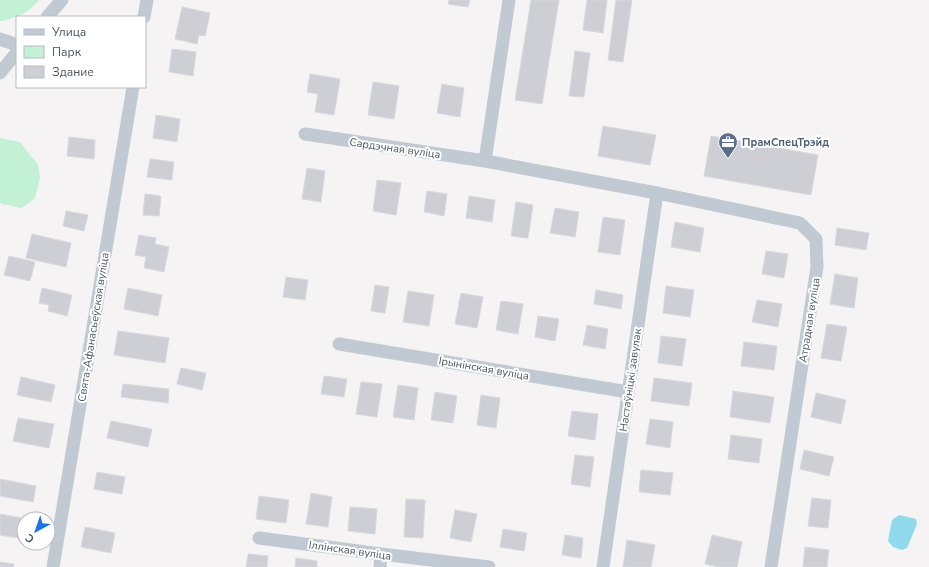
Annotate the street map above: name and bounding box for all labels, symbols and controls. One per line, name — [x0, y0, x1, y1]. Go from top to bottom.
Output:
legend — [16, 16, 146, 88]
text: Улица — [51, 24, 86, 40]
text: Парк — [52, 44, 82, 60]
text: Здание — [52, 64, 94, 80]
office icon: ПрамСпецТрэйд — [717, 131, 739, 159]
street label: Сардэчная вуліца — [348, 135, 441, 162]
place label: ПрамСпецТрэйд — [742, 135, 829, 150]
street label: Свята-Афанасьеўская вуліца — [74, 251, 113, 403]
street label: Атрадная вуліца — [795, 277, 824, 364]
street label: Настаўніцкі завулак — [616, 327, 645, 433]
street label: Ірынінская вуліца — [438, 353, 530, 384]
north arrow — [16, 511, 56, 551]
text: С — [22, 530, 38, 546]
street label: Іллінская вуліца — [308, 537, 392, 564]

